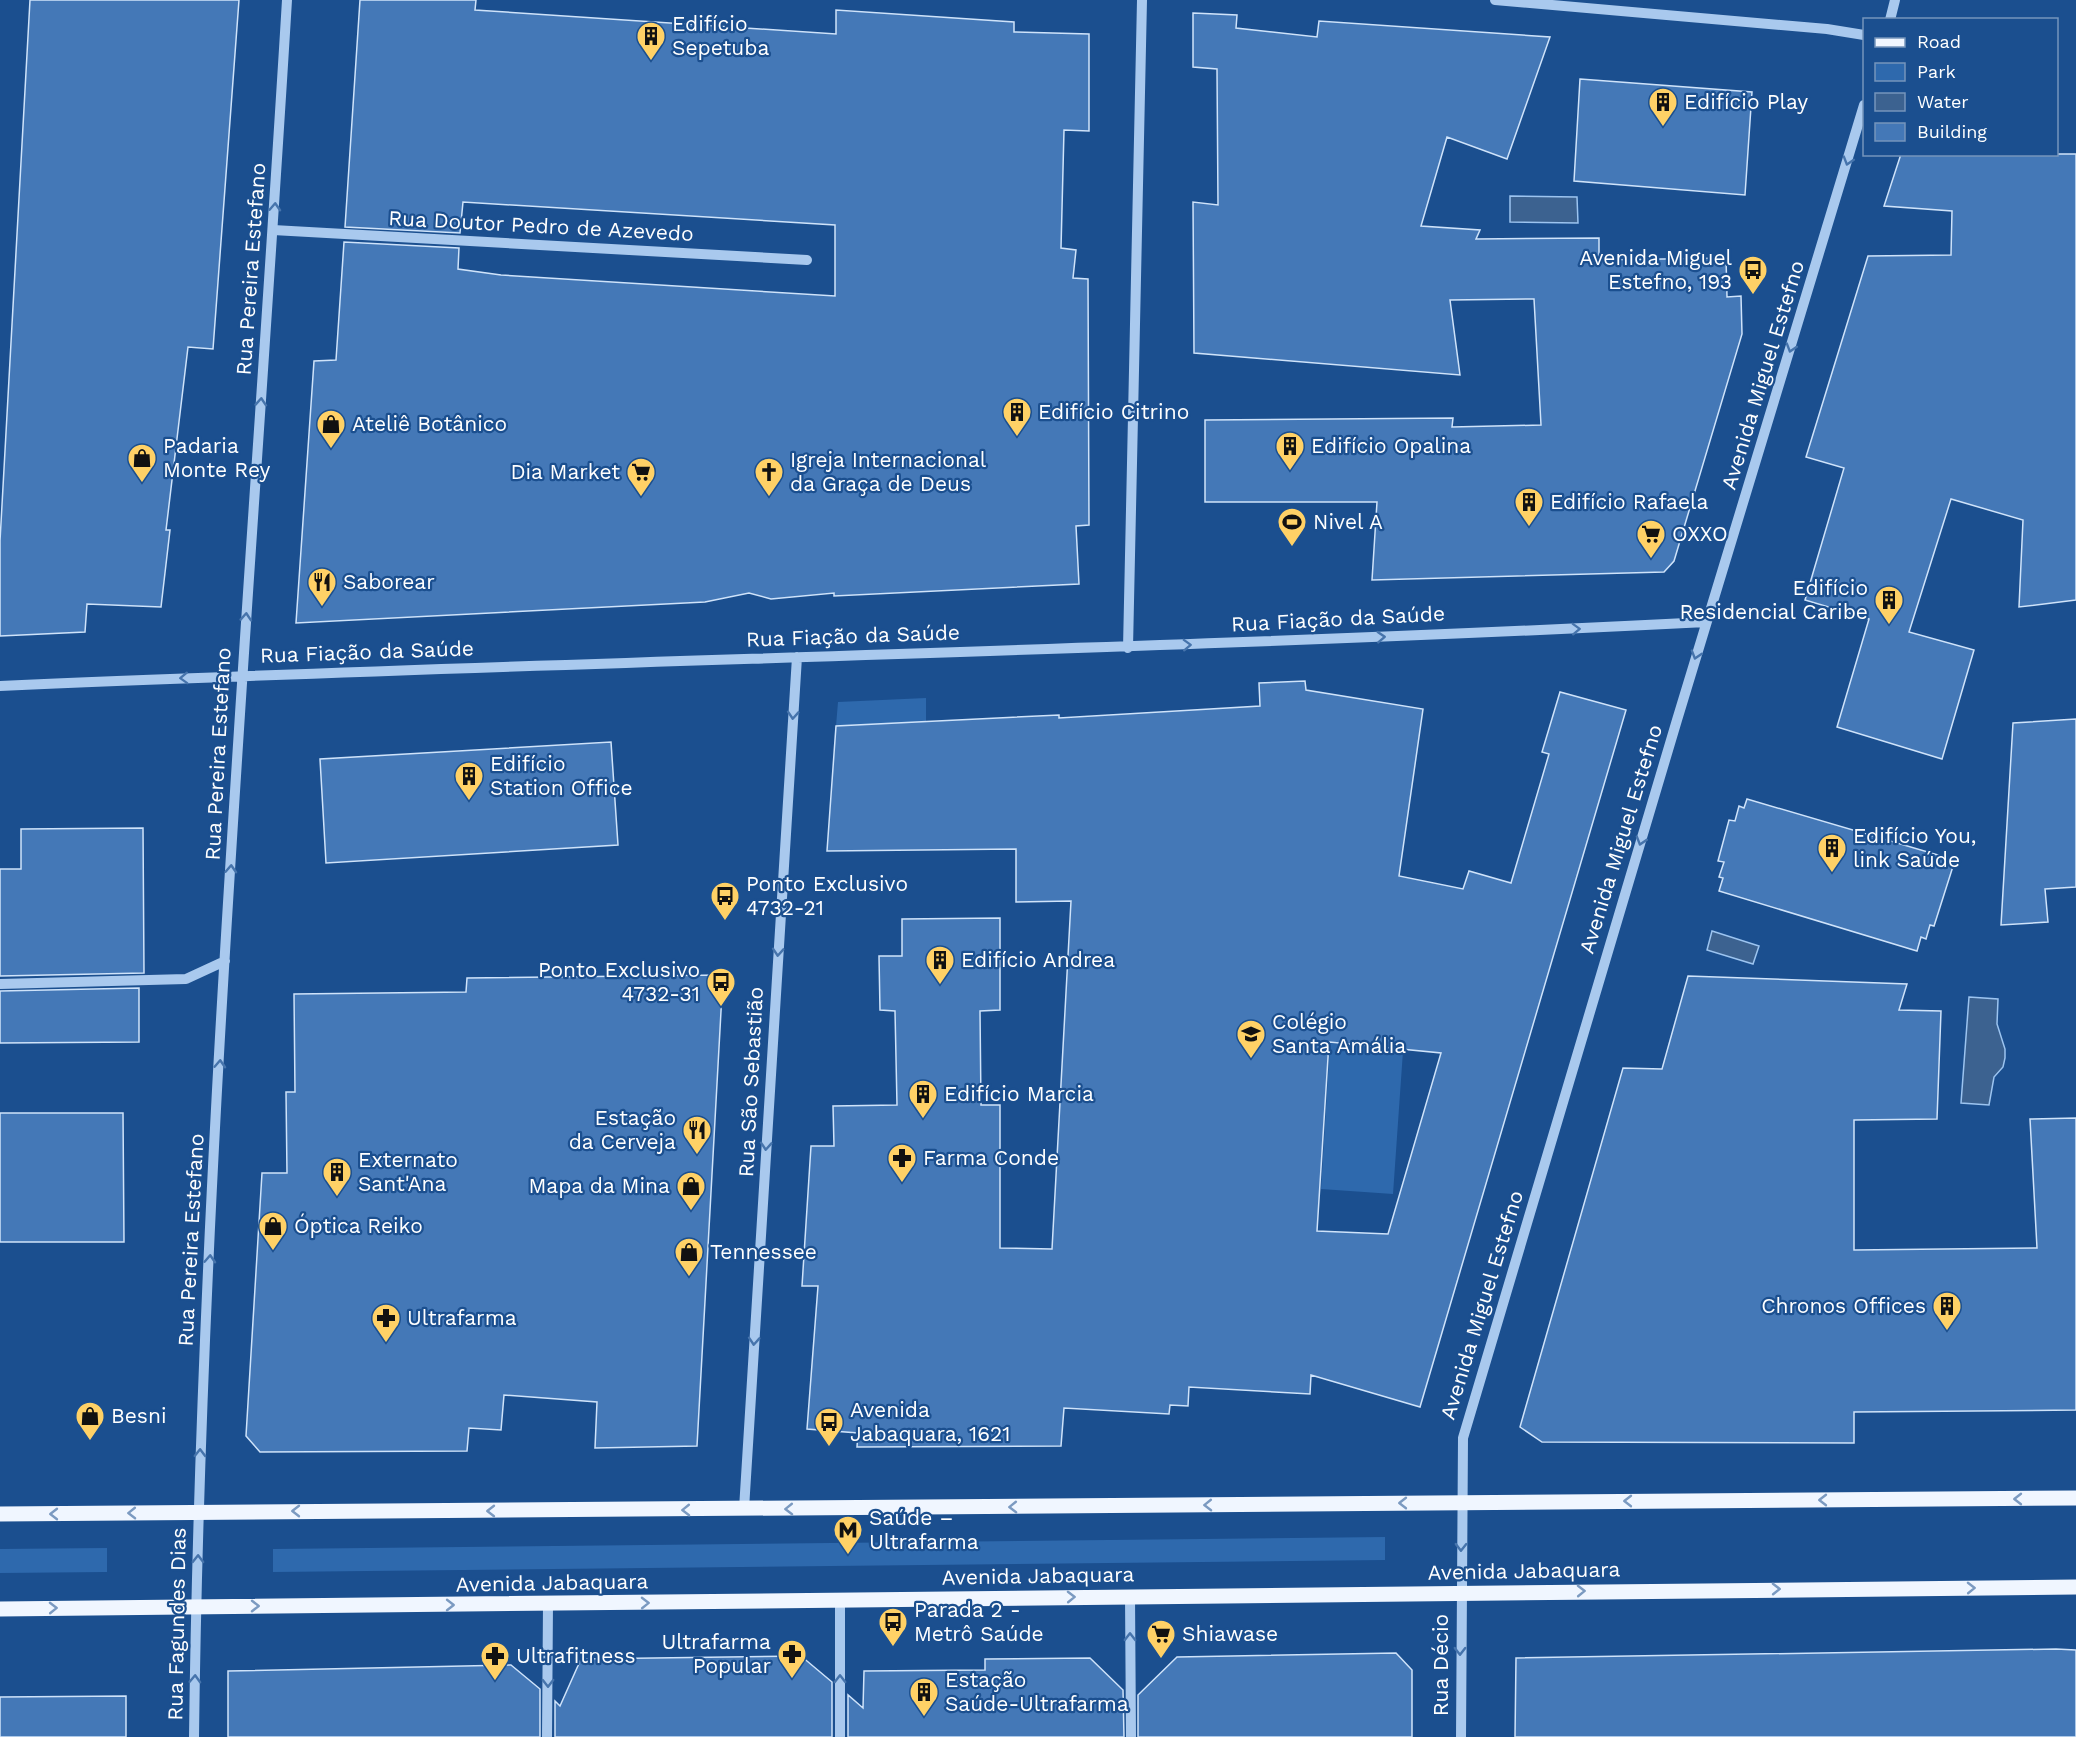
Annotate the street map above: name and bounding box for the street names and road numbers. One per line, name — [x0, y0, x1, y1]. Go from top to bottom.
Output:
street label: Rua Pereira Estefano — [231, 162, 270, 376]
street label: Rua Doutor Pedro de Azevedo — [388, 205, 694, 246]
street label: Avenida Miguel Estefno — [1716, 257, 1809, 492]
street label: Rua Fiação da Saúde — [1230, 600, 1446, 637]
street label: Rua Fiação da Saúde — [746, 619, 960, 652]
street label: Rua Fiação da Saúde — [260, 635, 474, 668]
street label: Rua Pereira Estefano — [199, 647, 236, 861]
street label: Avenida Miguel Estefno — [1574, 721, 1667, 956]
street label: Rua São Sebastião — [733, 986, 768, 1178]
street label: Rua Pereira Estefano — [172, 1133, 209, 1347]
street label: Avenida Miguel Estefno — [1435, 1187, 1528, 1422]
street label: Rua Fagundes Dias — [162, 1527, 191, 1721]
street label: Avenida Jabaquara — [1427, 1556, 1621, 1585]
street label: Avenida Jabaquara — [941, 1561, 1135, 1590]
street label: Avenida Jabaquara — [455, 1568, 649, 1597]
street label: Rua Décio — [1428, 1614, 1453, 1716]

